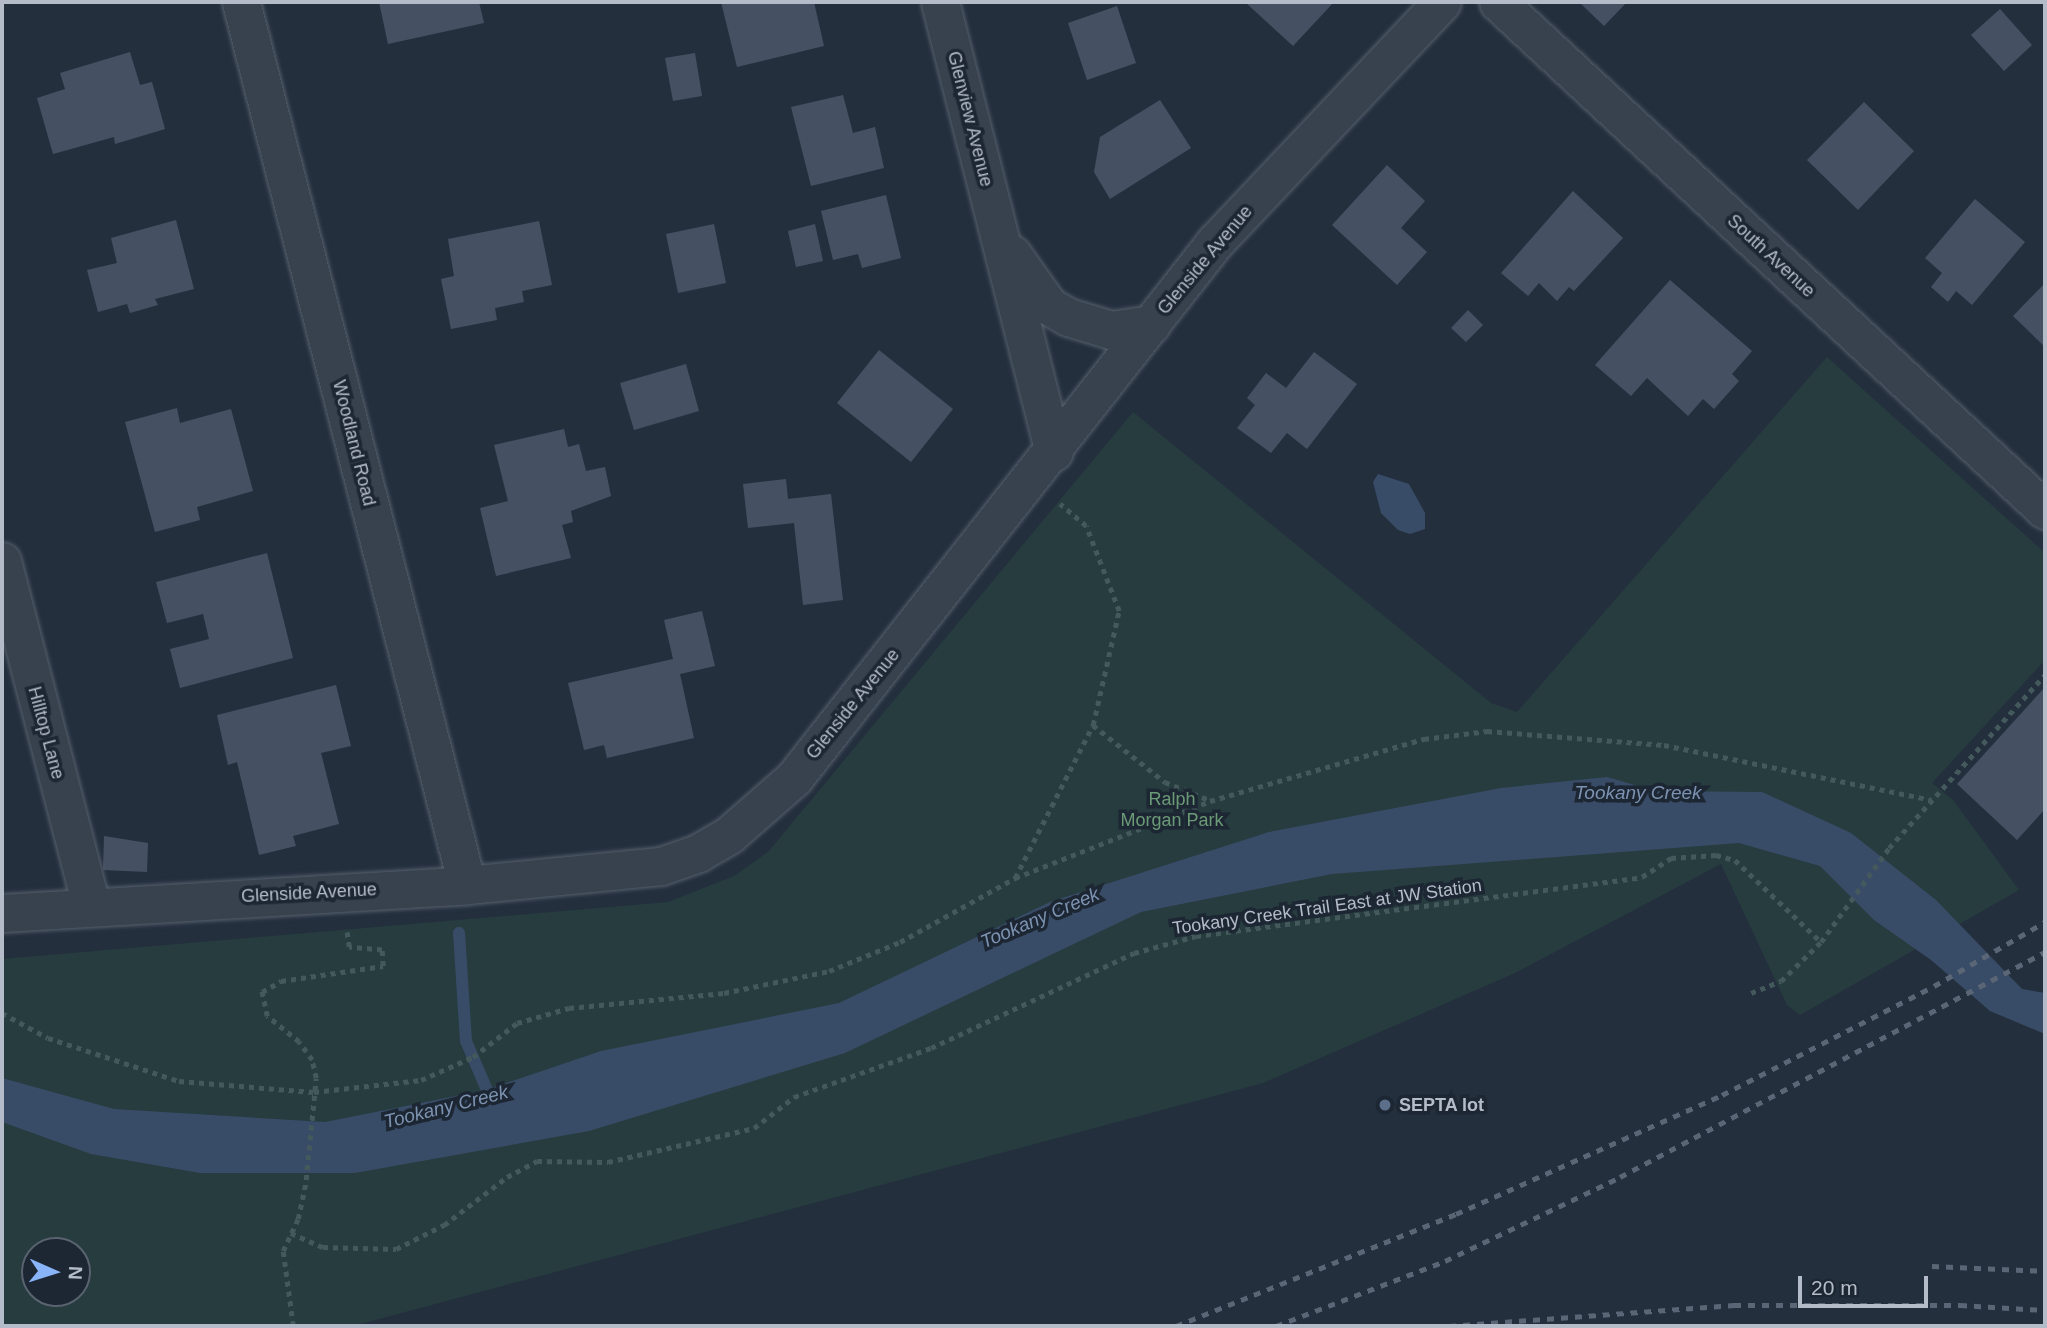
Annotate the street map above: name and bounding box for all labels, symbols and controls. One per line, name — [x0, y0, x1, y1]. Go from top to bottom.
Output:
street label: Glenview Avenue — [943, 49, 997, 189]
street label: Glenside Avenue — [1153, 201, 1257, 319]
street label: South Avenue — [1722, 210, 1820, 302]
street label: Woodland Road — [328, 378, 380, 508]
street label: Glenside Avenue — [802, 644, 904, 764]
street label: Hilltop Lane — [23, 684, 69, 782]
water label: Tookany Creek — [1574, 782, 1702, 804]
park label: Ralph Morgan Park — [1120, 789, 1224, 832]
street label: Tookany Creek Trail East at JW Station — [1171, 875, 1483, 939]
street label: Glenside Avenue — [240, 879, 378, 907]
water label: Tookany Creek — [977, 883, 1103, 953]
water label: Tookany Creek — [382, 1081, 510, 1133]
place label: SEPTA lot — [1399, 1094, 1485, 1116]
marker: SEPTA lot — [1377, 1097, 1393, 1113]
north arrow — [21, 1237, 91, 1307]
scale bar — [1802, 1262, 1932, 1306]
text: N — [65, 1266, 86, 1280]
text: 20 m — [1811, 1276, 1858, 1299]

